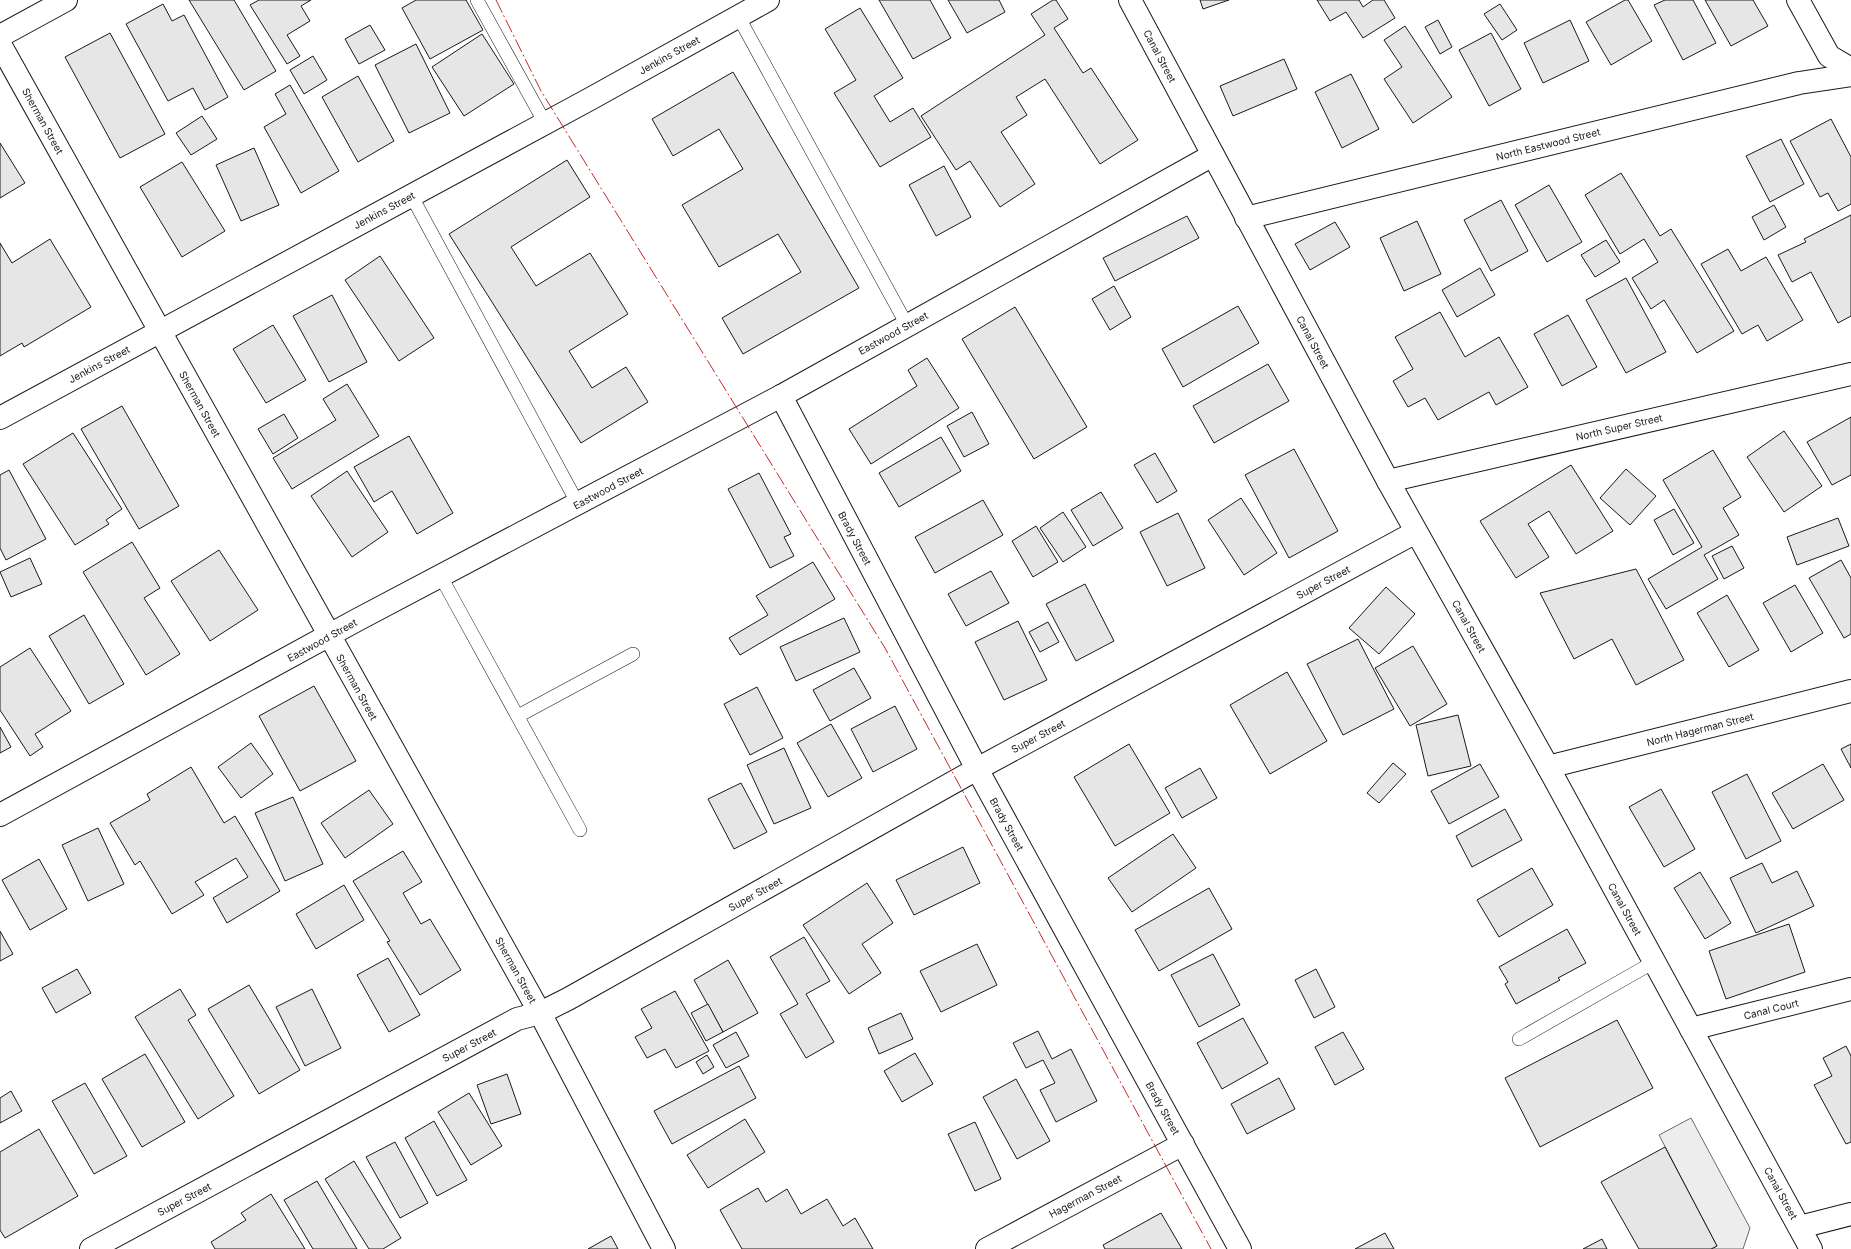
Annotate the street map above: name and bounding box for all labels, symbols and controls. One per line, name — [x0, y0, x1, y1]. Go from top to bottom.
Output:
street label: Canal Street — [1141, 28, 1179, 85]
street label: Jenkins Street — [637, 33, 702, 77]
street label: Sherman Street — [20, 86, 66, 157]
street label: North Eastwood Street — [1495, 125, 1602, 163]
street label: Jenkins Street — [351, 188, 417, 231]
street label: Eastwood Street — [856, 309, 930, 357]
street label: Canal Street — [1294, 314, 1332, 371]
street label: Jenkins Street — [66, 342, 132, 385]
street label: Sherman Street — [177, 369, 223, 440]
street label: North Super Street — [1575, 411, 1664, 443]
street label: Eastwood Street — [571, 464, 646, 511]
street label: Brady Street — [836, 509, 874, 567]
street label: Super Street — [1294, 562, 1353, 601]
street label: Canal Street — [1450, 598, 1489, 655]
street label: Eastwood Street — [285, 616, 359, 664]
street label: Sherman Street — [334, 652, 380, 723]
street label: North Hagerman Street — [1645, 710, 1755, 748]
street label: Super Street — [1009, 716, 1068, 755]
street label: Brady Street — [988, 795, 1027, 853]
street label: Super Street — [726, 874, 784, 914]
street label: Canal Street — [1606, 881, 1645, 938]
street label: Sherman Street — [493, 935, 539, 1006]
street label: Canal Court — [1742, 996, 1800, 1022]
street label: Super Street — [440, 1025, 499, 1064]
street label: Brady Street — [1144, 1079, 1183, 1137]
street label: Canal Street — [1762, 1165, 1801, 1222]
street label: Hagerman Street — [1047, 1172, 1124, 1220]
street label: Super Street — [155, 1179, 214, 1218]

